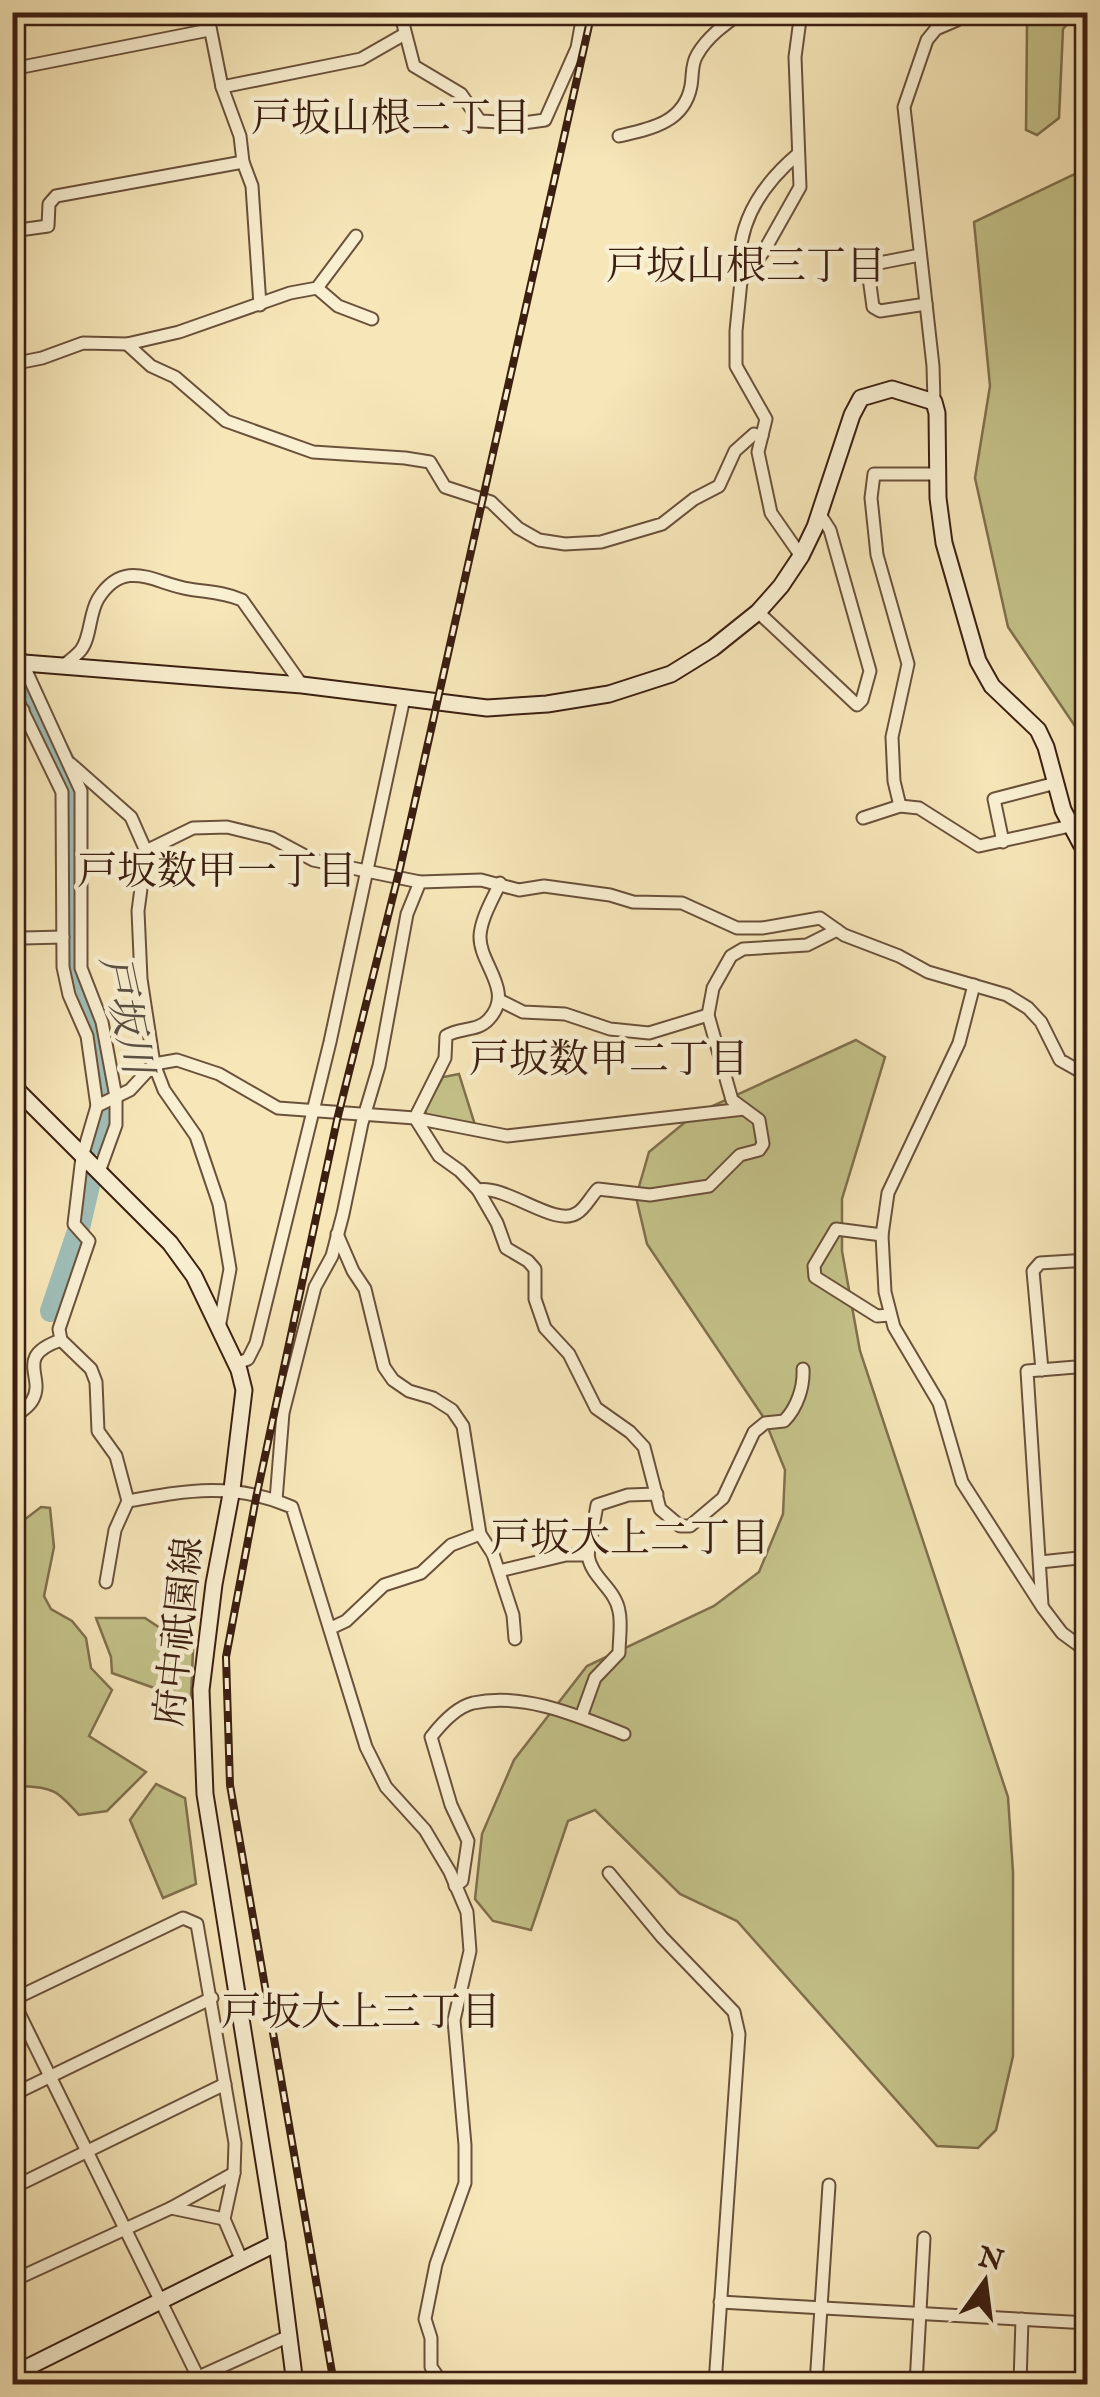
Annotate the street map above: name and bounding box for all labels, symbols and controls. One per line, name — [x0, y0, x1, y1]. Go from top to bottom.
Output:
district label: 戸坂山根二丁目 — [251, 95, 531, 146]
district label: 戸坂山根三丁目 — [606, 243, 886, 294]
district label: 戸坂数甲一丁目 — [77, 848, 357, 899]
water label: 戸坂川 — [87, 951, 162, 1083]
district label: 戸坂数甲二丁目 — [469, 1036, 749, 1087]
district label: 戸坂大上二丁目 — [490, 1515, 770, 1566]
street label: 府中祇園線 — [147, 1535, 215, 1729]
district label: 戸坂大上三丁目 — [221, 1989, 501, 2040]
north arrow — [935, 2232, 1035, 2332]
text: N — [973, 2240, 1006, 2280]

